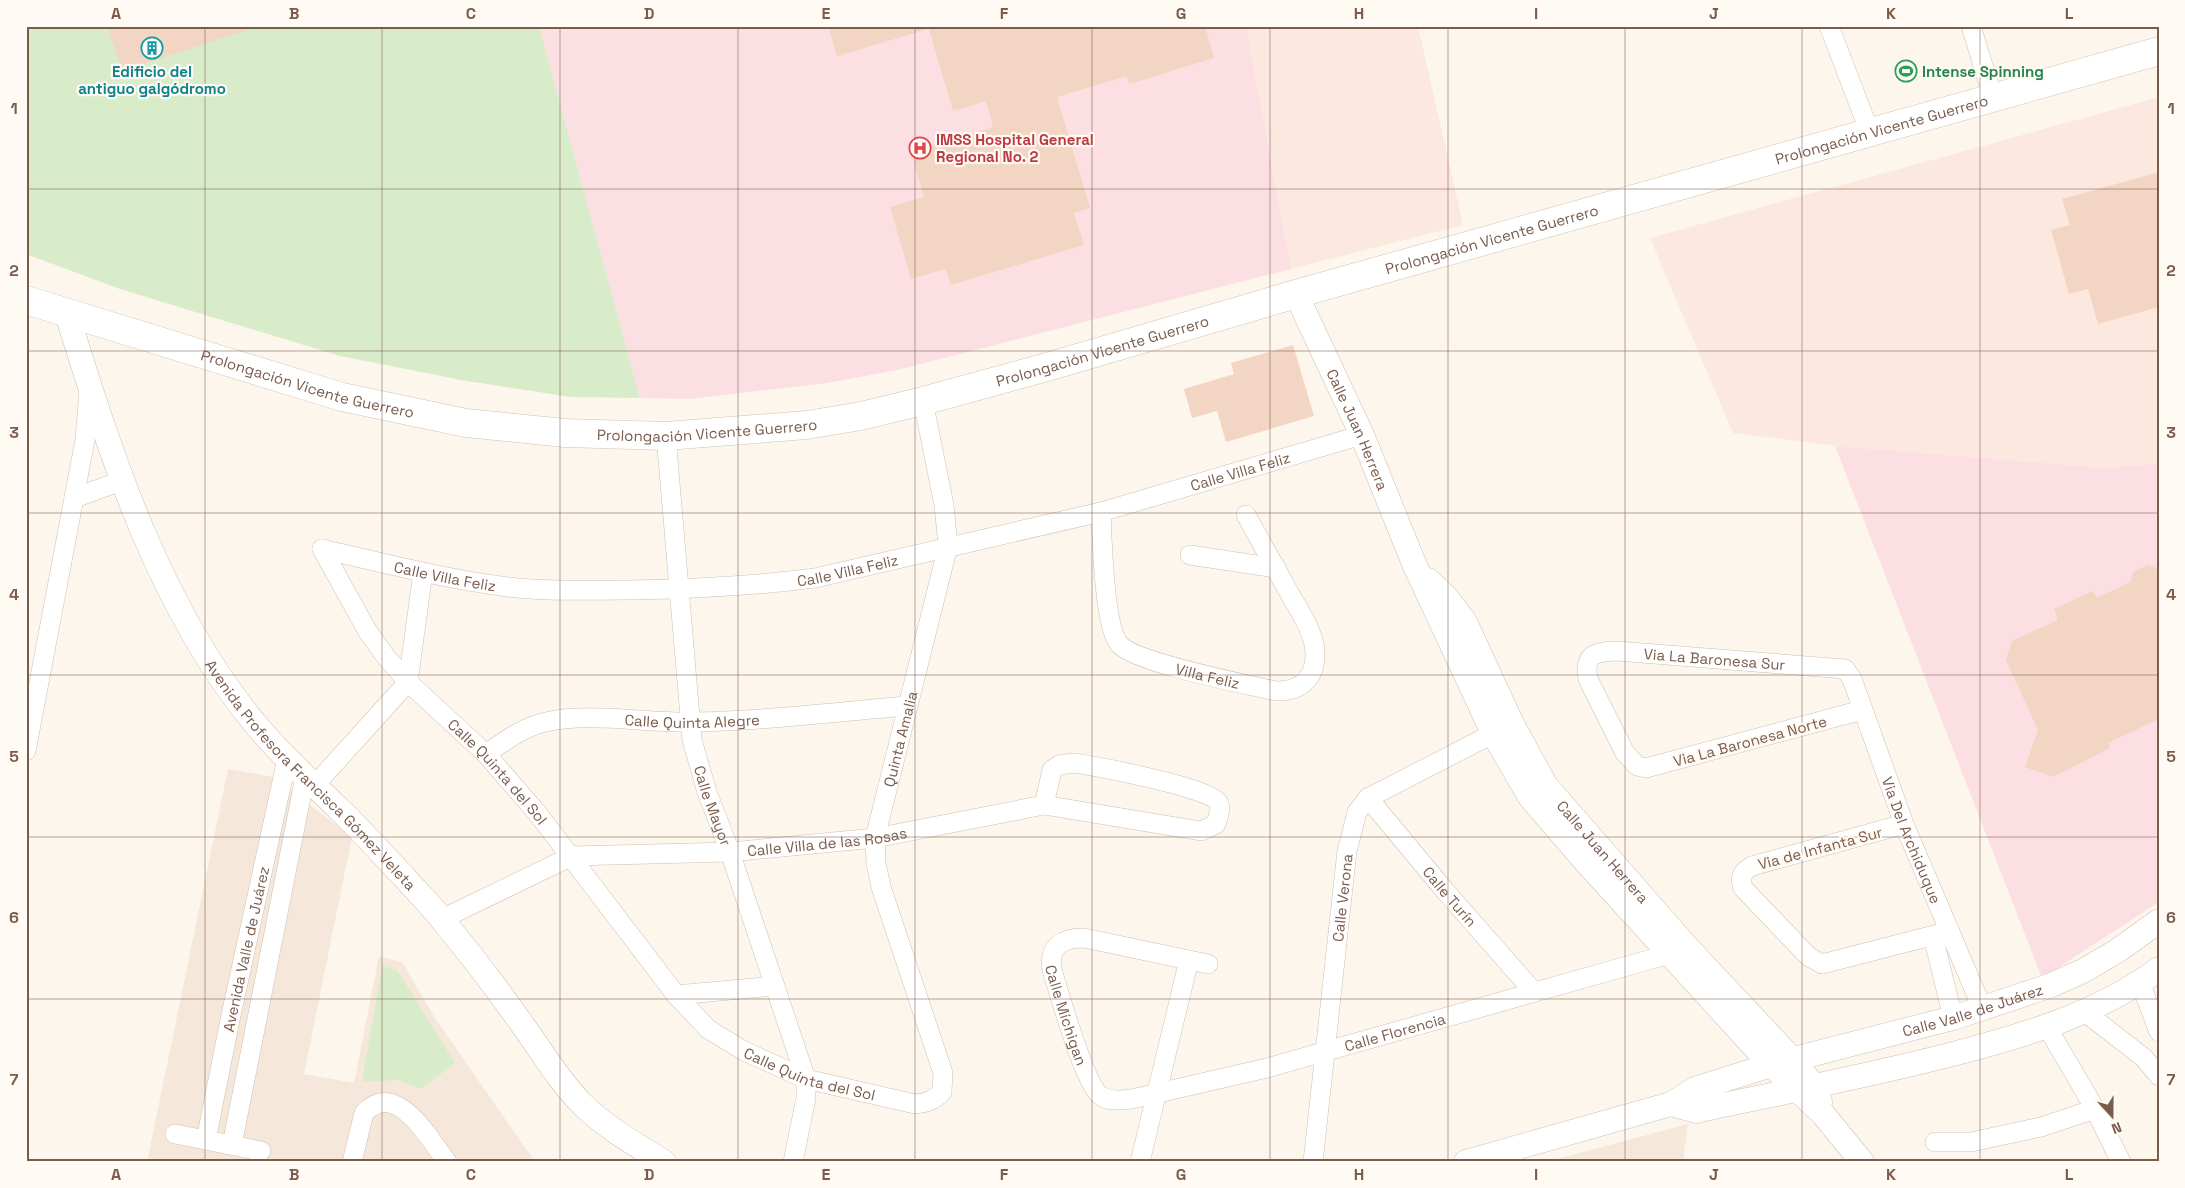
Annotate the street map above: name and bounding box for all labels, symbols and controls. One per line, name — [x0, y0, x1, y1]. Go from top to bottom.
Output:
text: A — [111, 3, 121, 24]
text: B — [289, 3, 299, 24]
text: C — [466, 3, 476, 24]
text: D — [644, 3, 654, 24]
text: E — [822, 3, 831, 24]
text: F — [1000, 3, 1009, 24]
text: G — [1176, 3, 1186, 24]
text: H — [1354, 3, 1364, 24]
text: I — [1534, 3, 1538, 24]
text: J — [1709, 3, 1719, 24]
text: K — [1886, 3, 1896, 24]
text: L — [2065, 3, 2074, 24]
building icon: Edificio del antiguo galgódromo — [140, 36, 164, 60]
sports icon: Intense Spinning — [1894, 59, 1918, 83]
place label: Edificio del antiguo galgódromo — [78, 62, 226, 98]
place label: Intense Spinning — [1922, 62, 2044, 81]
street label: Prolongación Vicente Guerrero — [1773, 90, 1990, 168]
text: 1 — [10, 98, 18, 119]
text: 1 — [2167, 98, 2175, 119]
place label: IMSS Hospital General Regional No. 2 — [936, 130, 1094, 166]
hospital icon: IMSS Hospital General Regional No. 2 — [908, 136, 932, 160]
street label: Prolongación Vicente Guerrero — [1383, 200, 1600, 278]
text: 2 — [9, 260, 19, 281]
text: 2 — [2166, 260, 2176, 281]
street label: Prolongación Vicente Guerrero — [994, 311, 1211, 390]
street label: Prolongación Vicente Guerrero — [199, 345, 416, 421]
street label: Calle Juan Herrera — [1323, 366, 1393, 493]
street label: Prolongación Vicente Guerrero — [597, 414, 818, 446]
text: 3 — [9, 422, 19, 443]
text: 3 — [2166, 422, 2176, 443]
street label: Calle Villa Feliz — [1188, 447, 1292, 495]
street label: Calle Villa Feliz — [796, 550, 900, 590]
street label: Calle Villa Feliz — [392, 557, 497, 595]
text: 4 — [9, 584, 19, 605]
text: 4 — [2166, 584, 2176, 605]
street label: Via La Baronesa Sur — [1643, 644, 1786, 674]
street label: Avenida Profesora Francisca Gómez Veleta — [202, 656, 421, 894]
street label: Villa Feliz — [1173, 659, 1241, 692]
street label: Quinta Amalia — [879, 689, 921, 789]
street label: Calle Quinta Alegre — [624, 709, 761, 732]
street label: Via La Baronesa Norte — [1671, 711, 1829, 771]
street label: Calle Quinta del Sol — [444, 714, 552, 828]
text: 5 — [9, 746, 19, 767]
text: 5 — [2166, 746, 2176, 767]
street label: Calle Mayor — [690, 763, 736, 849]
street label: Via Del Archiduque — [1878, 774, 1946, 906]
street label: Calle Juan Herrera — [1553, 796, 1653, 907]
street label: Via de Infanta Sur — [1756, 822, 1885, 874]
street label: Calle Villa de las Rosas — [746, 823, 908, 860]
street label: Calle Verona — [1328, 852, 1356, 943]
street label: Calle Turín — [1419, 862, 1481, 930]
street label: Avenida Valle de Juárez — [218, 865, 273, 1033]
text: 6 — [9, 907, 19, 928]
text: 6 — [2166, 907, 2176, 928]
street label: Calle Míchigan — [1042, 963, 1092, 1068]
street label: Calle Valle de Juárez — [1900, 979, 2045, 1040]
street label: Calle Florencia — [1342, 1008, 1448, 1055]
street label: Calle Quinta del Sol — [741, 1043, 877, 1104]
text: 7 — [10, 1069, 19, 1090]
text: 7 — [2167, 1069, 2176, 1090]
north arrow — [2088, 1090, 2138, 1140]
text: N — [2109, 1118, 2124, 1138]
text: A — [111, 1164, 121, 1185]
text: B — [289, 1164, 299, 1185]
text: C — [466, 1164, 476, 1185]
text: D — [644, 1164, 654, 1185]
text: E — [822, 1164, 831, 1185]
text: F — [1000, 1164, 1009, 1185]
text: G — [1176, 1164, 1186, 1185]
text: H — [1354, 1164, 1364, 1185]
text: I — [1534, 1164, 1538, 1185]
text: J — [1709, 1164, 1719, 1185]
text: K — [1886, 1164, 1896, 1185]
text: L — [2065, 1164, 2074, 1185]

